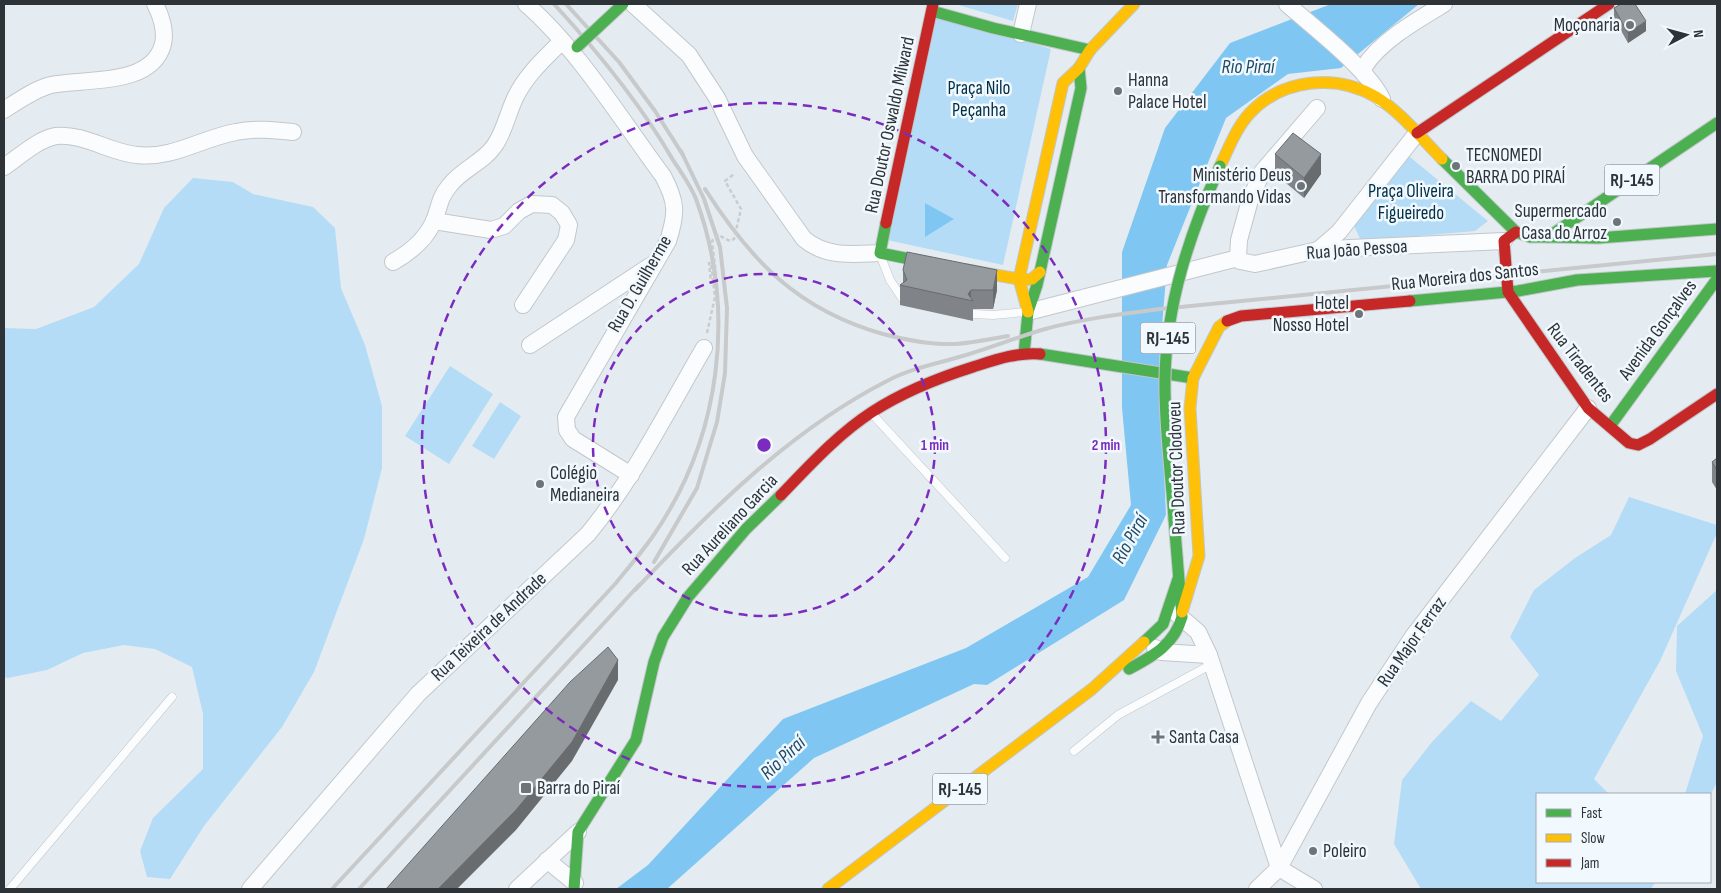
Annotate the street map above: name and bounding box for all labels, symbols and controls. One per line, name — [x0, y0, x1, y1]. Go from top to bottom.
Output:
north arrow — [1661, 10, 1711, 60]
place label: Moçonaria — [1554, 14, 1620, 37]
marker: Moçonaria — [1624, 19, 1636, 31]
text: N — [1690, 29, 1707, 38]
street label: Rua Doutor Oswaldo Milward — [860, 35, 920, 215]
water label: Rio Piraí — [1222, 55, 1277, 79]
place label: Hanna Palace Hotel — [1128, 69, 1206, 114]
park label: Praça Nilo Peçanha — [948, 77, 1010, 122]
marker: Hanna Palace Hotel — [1112, 85, 1124, 97]
place label: TECNOMEDI BARRA DO PIRAÍ — [1466, 144, 1565, 189]
marker: TECNOMEDI BARRA DO PIRAÍ — [1450, 160, 1462, 172]
place label: Ministério Deus Transformando Vidas — [1158, 164, 1291, 209]
road number: RJ-145 — [1604, 164, 1660, 196]
marker: Ministério Deus Transformando Vidas — [1295, 180, 1307, 192]
park label: Praça Oliveira Figueiredo — [1368, 180, 1454, 225]
place label: Supermercado Casa do Arroz — [1515, 200, 1607, 245]
marker: Supermercado Casa do Arroz — [1611, 216, 1623, 228]
street label: Rua D. Guilherme — [603, 231, 677, 337]
street label: Rua João Pessoa — [1306, 235, 1408, 265]
street label: Rua Moreira dos Santos — [1390, 258, 1540, 296]
street label: Avenida Gonçalves — [1613, 275, 1702, 385]
place label: Hotel Nosso Hotel — [1273, 292, 1349, 337]
marker: Hotel Nosso Hotel — [1353, 308, 1365, 320]
street label: Rua Tiradentes — [1542, 319, 1618, 408]
road number: RJ-145 — [1140, 322, 1196, 353]
street label: Rua Doutor Clodoveu — [1163, 401, 1191, 535]
centre of rings — [755, 436, 773, 454]
text: 1 min — [921, 436, 949, 455]
text: 2 min — [1092, 436, 1120, 455]
place label: Colégio Medianeira — [550, 462, 619, 507]
street label: Rua Aureliano Garcia — [677, 470, 783, 580]
marker: Colégio Medianeira — [534, 478, 546, 490]
water label: Rio Piraí — [1107, 508, 1154, 568]
street label: Rua Teixeira de Andrade — [427, 568, 551, 686]
street label: Rua Major Ferraz — [1373, 592, 1452, 691]
place label: Santa Casa — [1169, 726, 1239, 749]
water label: Rio Piraí — [755, 730, 812, 785]
marker: Santa Casa — [1151, 730, 1165, 744]
road number: RJ-145 — [932, 774, 988, 804]
place label: Barra do Piraí — [537, 777, 621, 800]
marker: Barra do Piraí — [519, 781, 533, 795]
legend — [1536, 793, 1711, 883]
text: Fast — [1581, 804, 1603, 823]
text: Slow — [1581, 829, 1605, 848]
place label: Poleiro — [1323, 840, 1367, 863]
marker: Poleiro — [1307, 845, 1319, 857]
text: Jam — [1580, 854, 1599, 873]

